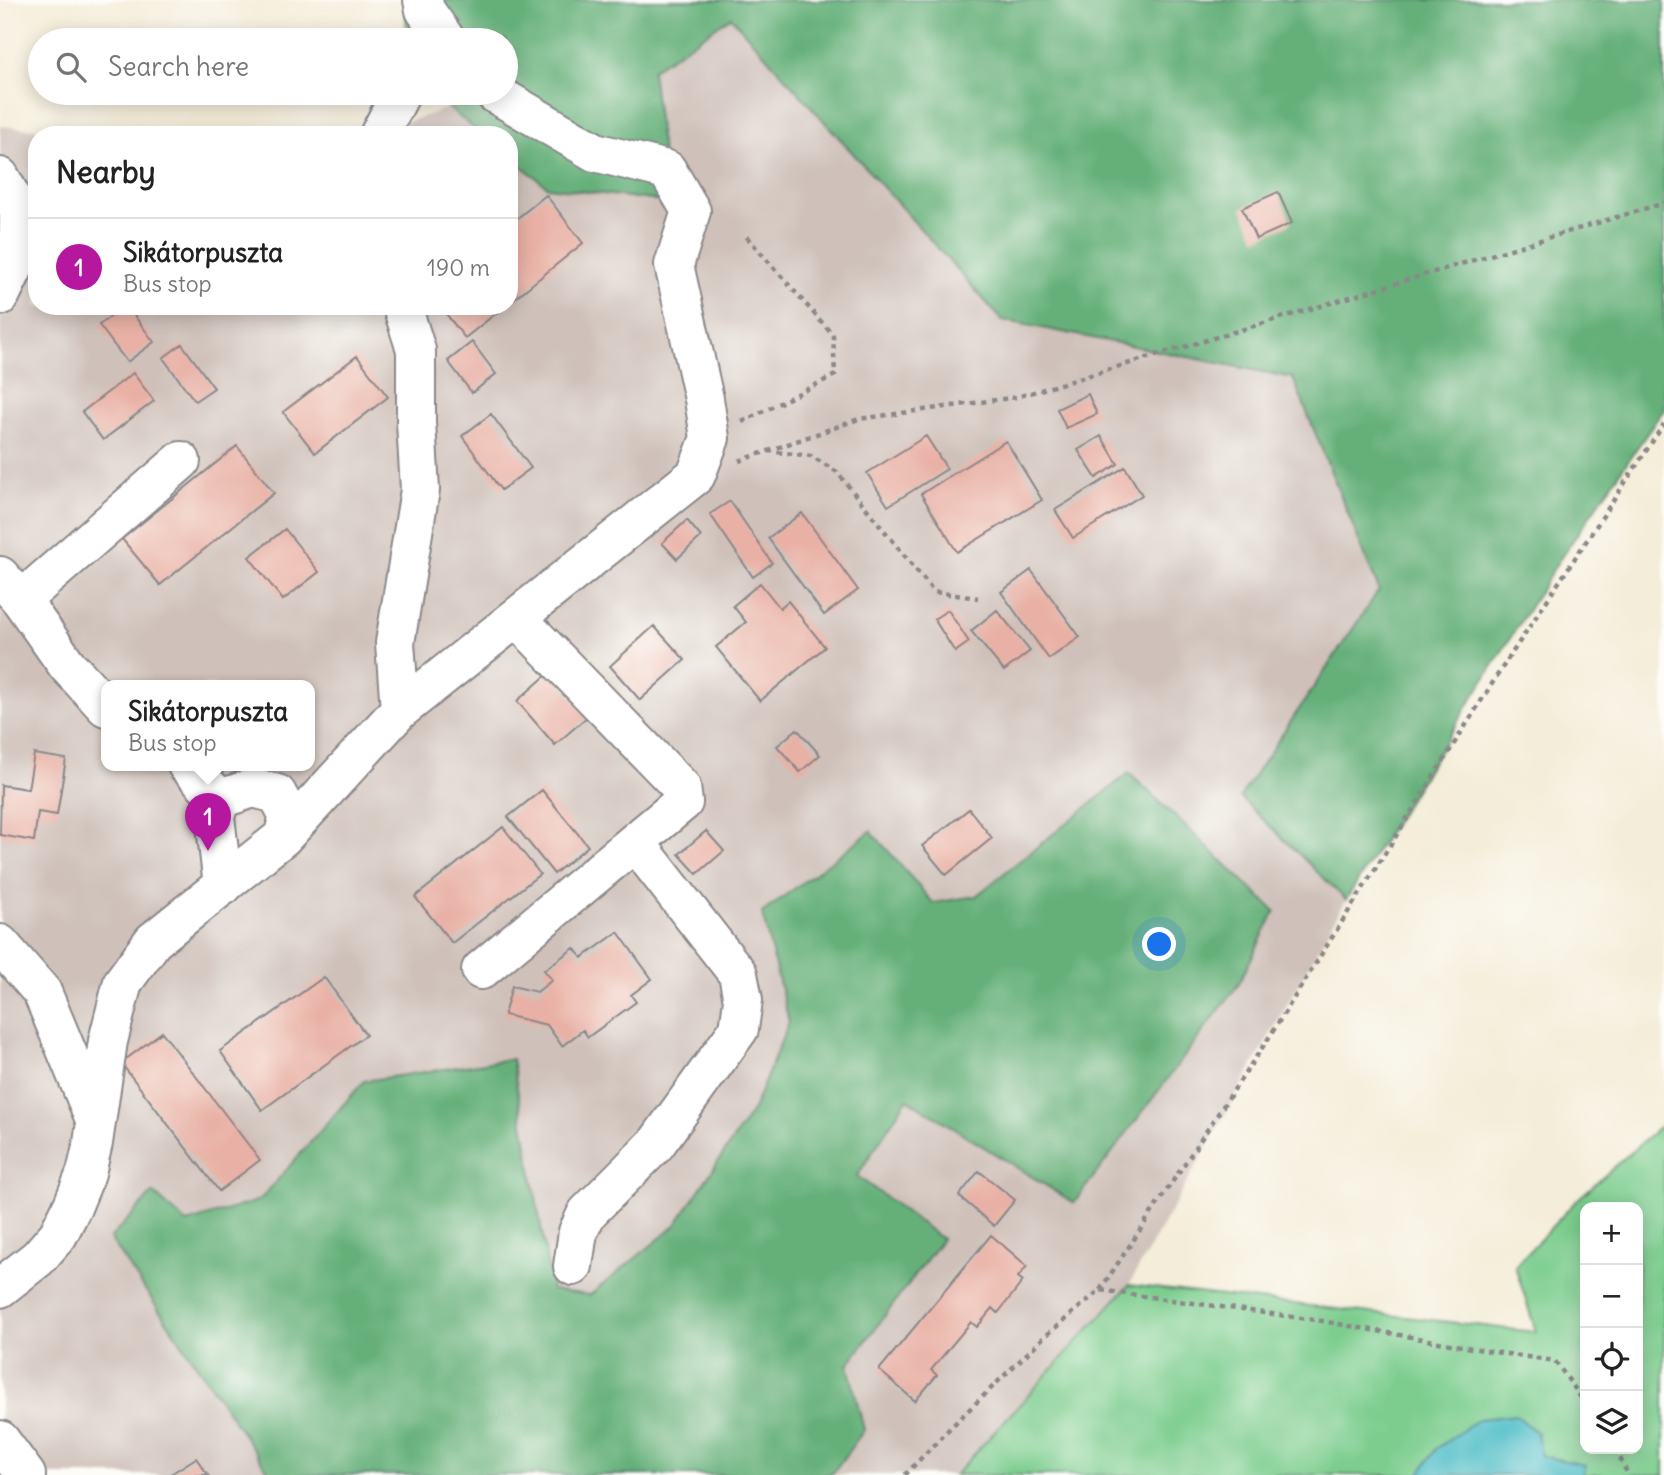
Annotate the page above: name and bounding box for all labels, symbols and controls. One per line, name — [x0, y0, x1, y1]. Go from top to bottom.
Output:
search box — [28, 28, 518, 105]
icon: search — [52, 48, 90, 86]
text: Search here — [108, 50, 249, 83]
text: Nearby — [56, 153, 156, 191]
text: Sikátorpuszta — [123, 236, 283, 269]
text: 1 — [74, 253, 84, 282]
text: 190 m — [427, 253, 490, 282]
text: Bus stop — [123, 269, 212, 298]
popup — [101, 680, 315, 771]
text: Sikátorpuszta — [128, 695, 288, 728]
text: Bus stop — [128, 728, 217, 757]
pin: 1 — [185, 793, 231, 851]
your location — [1142, 927, 1176, 961]
map controls — [1580, 1202, 1643, 1454]
button: + — [1580, 1202, 1643, 1265]
button: − — [1580, 1265, 1643, 1328]
button: locate — [1580, 1328, 1643, 1391]
button: layers — [1580, 1391, 1643, 1454]

